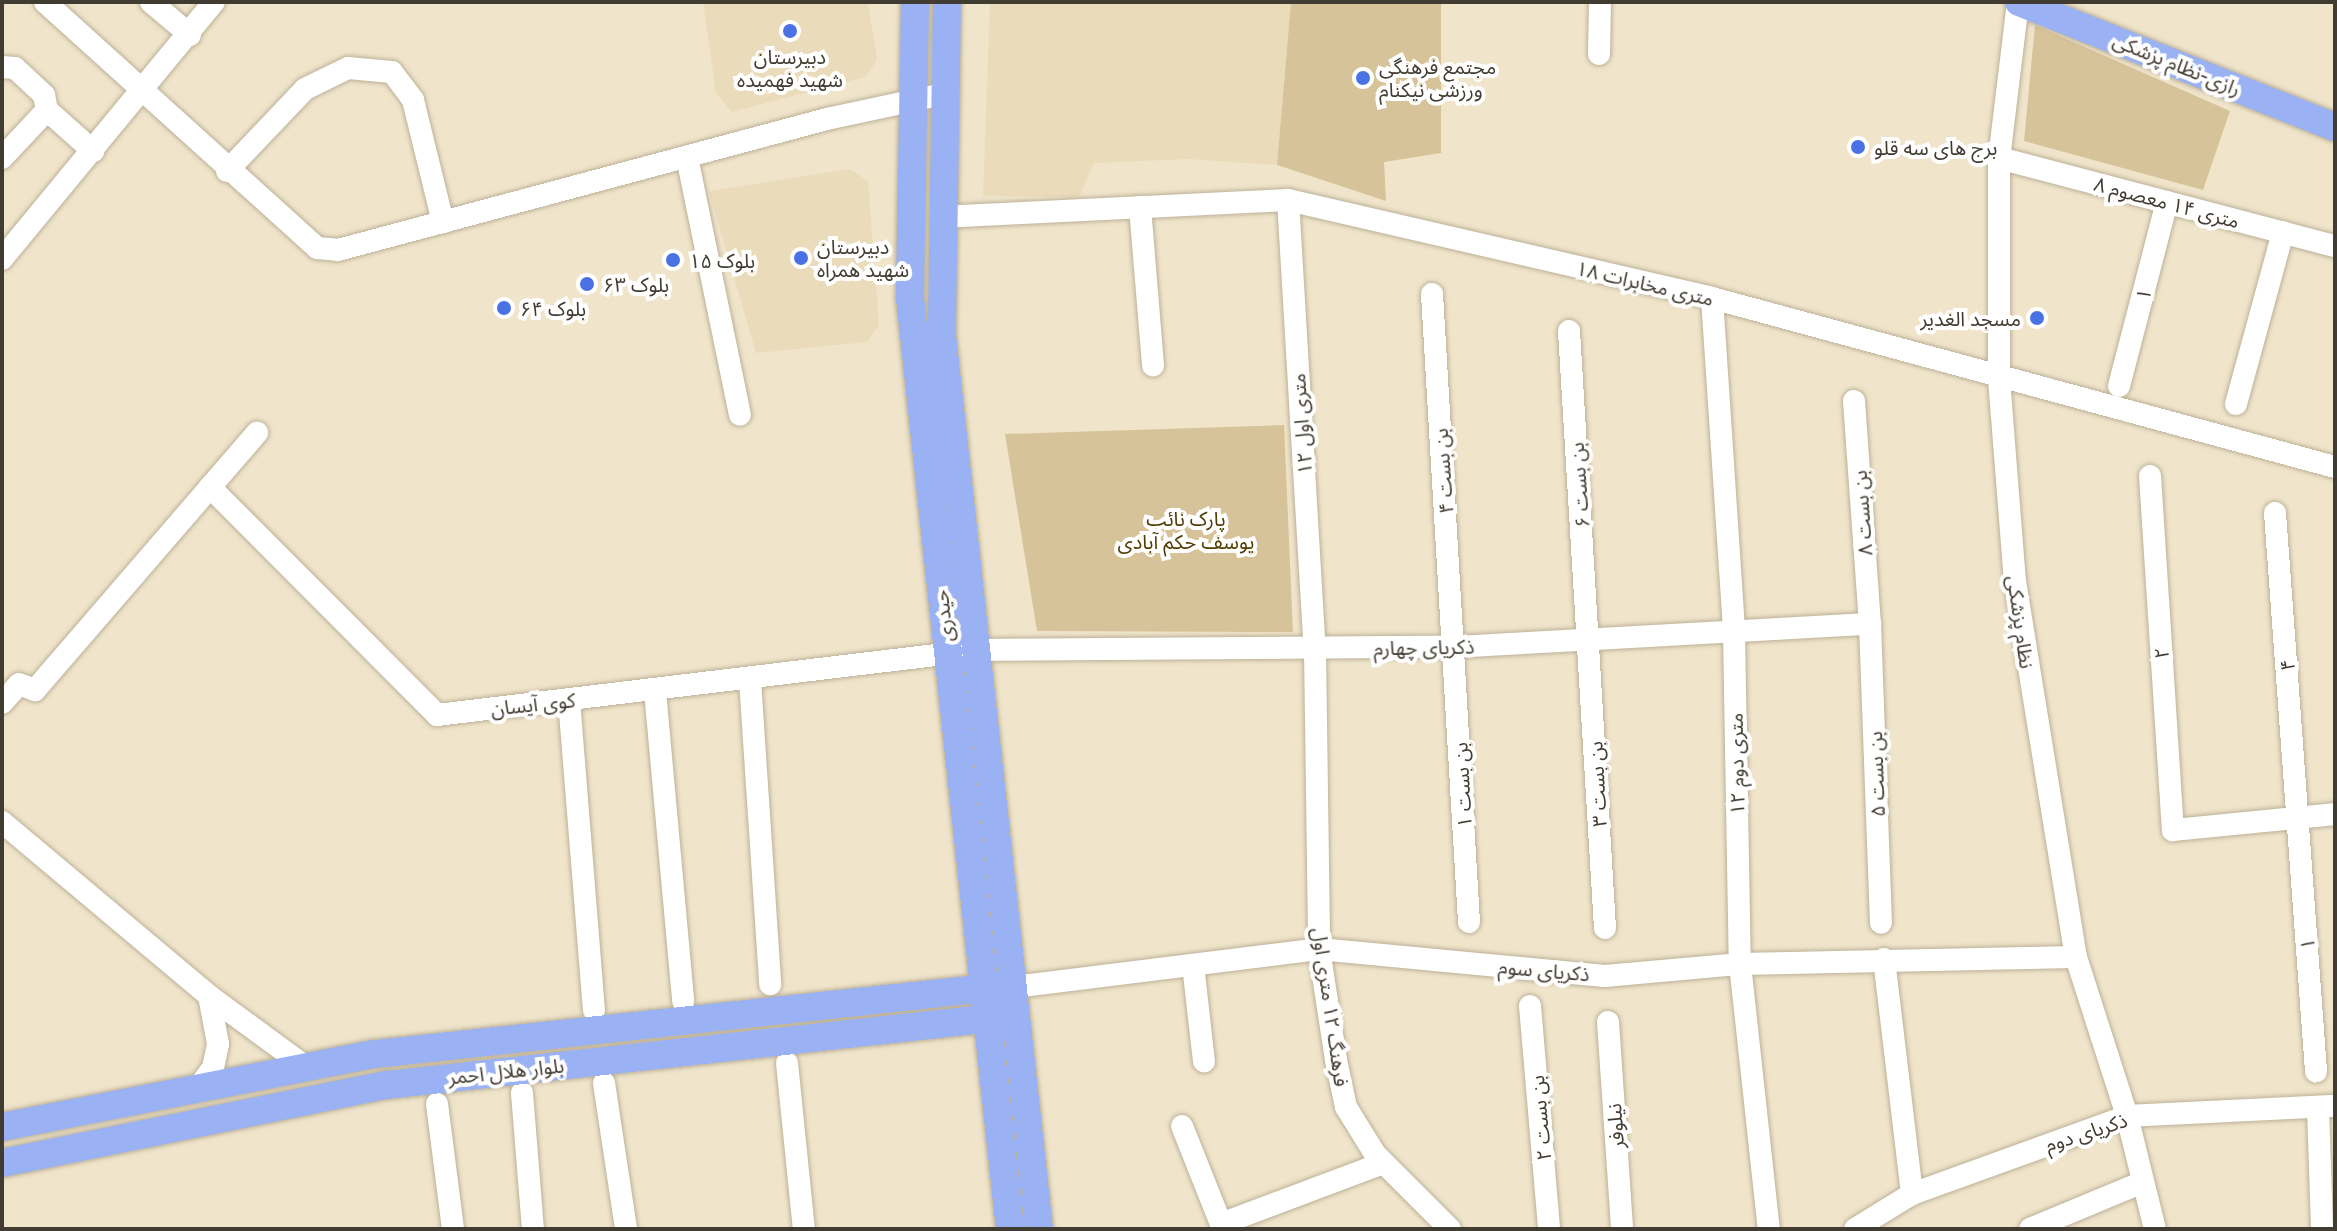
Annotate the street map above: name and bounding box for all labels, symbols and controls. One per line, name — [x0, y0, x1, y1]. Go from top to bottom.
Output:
marker: دبیرستان شهید فهمیده — [781, 22, 799, 40]
street label: رازی-نظام پزشکی — [2110, 27, 2244, 101]
place label: دبیرستان شهید فهمیده — [737, 44, 843, 91]
place label: مجتمع فرهنگی ورزشی نیکنام — [1379, 54, 1496, 101]
marker: مجتمع فرهنگی ورزشی نیکنام — [1354, 69, 1372, 87]
place label: برج های سه قلو — [1874, 135, 1997, 159]
marker: برج های سه قلو — [1849, 138, 1867, 156]
street label: ۸ متری ۱۴ معصوم — [2092, 171, 2242, 233]
place label: دبیرستان شهید همراه — [817, 234, 909, 281]
place label: بلوک ۱۵ — [689, 248, 755, 272]
marker: دبیرستان شهید همراه — [792, 249, 810, 267]
marker: بلوک ۱۵ — [664, 251, 682, 269]
street label: ۱۸ متری مخابرات — [1574, 256, 1716, 310]
place label: بلوک ۶۳ — [603, 272, 669, 296]
marker: بلوک ۶۳ — [578, 275, 596, 293]
street label: ۱ — [2130, 285, 2156, 303]
place label: بلوک ۶۴ — [520, 296, 586, 320]
marker: بلوک ۶۴ — [495, 299, 513, 317]
place label: مسجد الغدیر — [1920, 306, 2021, 330]
marker: مسجد الغدیر — [2028, 309, 2046, 327]
street label: ۱۲ متری اول — [1285, 373, 1317, 475]
street label: بن بست ۴ — [1428, 427, 1458, 515]
street label: بن بست ۶ — [1564, 441, 1594, 529]
street label: بن بست ۸ — [1847, 469, 1877, 557]
park label: پارک نائب یوسف حکم آبادی — [1118, 506, 1254, 553]
street label: نظام پزشکی — [2003, 574, 2039, 670]
street label: حیدری — [928, 589, 958, 643]
street label: ذکریای چهارم — [1373, 634, 1475, 660]
street label: ۲ — [2149, 646, 2173, 660]
street label: ۴ — [2275, 658, 2299, 672]
street label: کوی آیسان — [489, 688, 577, 720]
street label: ۱۲ متری دوم — [1723, 713, 1749, 815]
street label: بن بست ۵ — [1863, 731, 1889, 817]
street label: بن بست ۳ — [1583, 741, 1611, 827]
street label: بن بست ۱ — [1448, 742, 1476, 828]
street label: فرهنگ ۱۲ متری اول — [1308, 926, 1354, 1088]
street label: ۱ — [2295, 937, 2319, 951]
street label: ذکریای سوم — [1497, 954, 1591, 986]
street label: بلوار هلال احمر — [447, 1053, 565, 1089]
street label: بن بست ۲ — [1524, 1074, 1556, 1162]
street label: نیلوفر — [1601, 1103, 1629, 1149]
street label: ذکریای دوم — [2042, 1107, 2130, 1157]

